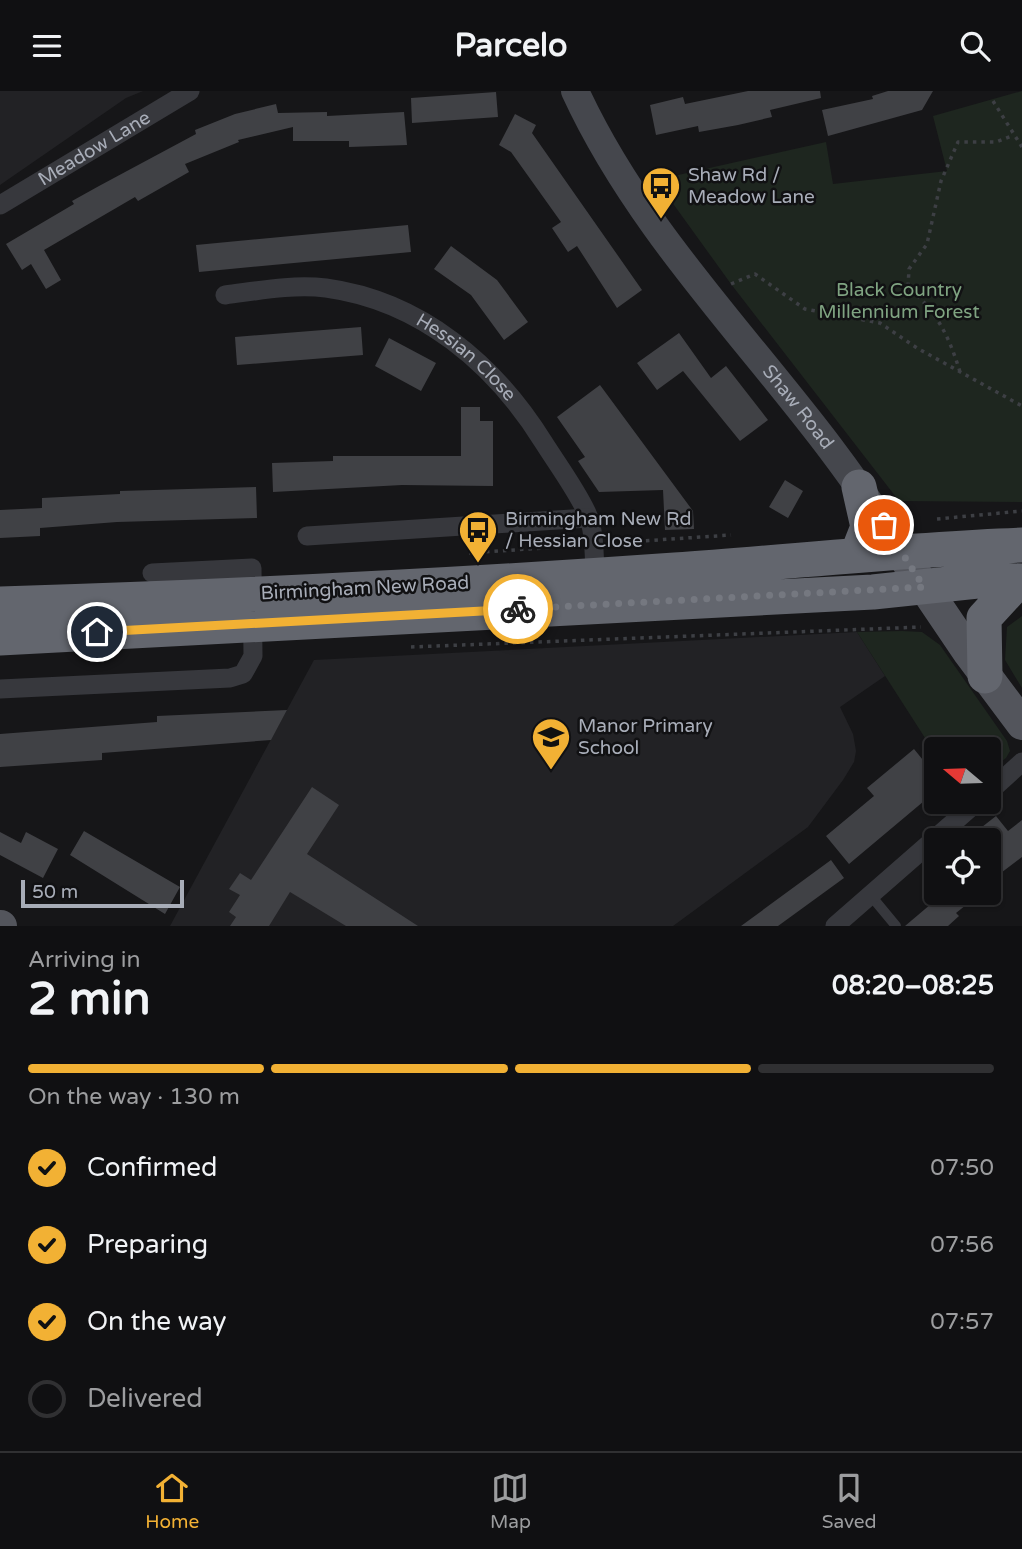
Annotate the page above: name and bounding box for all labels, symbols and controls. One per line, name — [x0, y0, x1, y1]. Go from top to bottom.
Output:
icon: menu — [28, 27, 66, 65]
text: Parcelo — [455, 27, 567, 65]
icon: search — [956, 27, 994, 65]
street label: Meadow Lane — [34, 106, 154, 191]
place label: Shaw Rd / Meadow Lane — [688, 164, 815, 208]
bus stop icon: Shaw Rd / Meadow Lane — [640, 165, 682, 220]
park label: Black Country Millennium Forest — [818, 279, 980, 323]
street label: Hessian Close — [412, 309, 521, 406]
street label: Shaw Road — [758, 361, 838, 454]
pin — [854, 495, 914, 555]
icon: bag — [865, 506, 903, 544]
place label: Birmingham New Rd / Hessian Close — [505, 508, 692, 552]
bus stop icon: Birmingham New Rd / Hessian Close — [457, 509, 499, 564]
street label: Birmingham New Road — [260, 572, 470, 604]
courier — [483, 574, 553, 644]
icon: bike — [499, 590, 537, 628]
pin — [67, 602, 127, 662]
icon: home — [78, 613, 116, 651]
place label: Manor Primary School — [578, 715, 713, 759]
school or university icon: Manor Primary School — [530, 716, 572, 771]
north arrow — [924, 737, 1001, 814]
map controls — [924, 737, 1001, 905]
button: locate — [924, 828, 1001, 905]
scale bar — [21, 877, 184, 909]
text: 50 m — [32, 881, 78, 903]
text: Arriving in — [28, 946, 141, 974]
text: 08:20–08:25 — [832, 970, 994, 1001]
text: 2 min — [28, 972, 151, 1027]
text: On the way · 130 m — [28, 1083, 240, 1111]
icon: check — [28, 1149, 66, 1187]
text: Confirmed — [87, 1152, 217, 1183]
text: 07:50 — [930, 1154, 994, 1182]
icon: check — [28, 1226, 66, 1264]
text: Preparing — [87, 1229, 208, 1260]
text: 07:56 — [930, 1231, 994, 1259]
icon: check — [28, 1303, 66, 1341]
text: On the way — [87, 1306, 227, 1337]
text: 07:57 — [930, 1308, 994, 1336]
text: Delivered — [87, 1383, 203, 1414]
tab: Home — [145, 1469, 199, 1533]
tab: Map — [490, 1469, 531, 1533]
tab: Saved — [822, 1469, 877, 1533]

